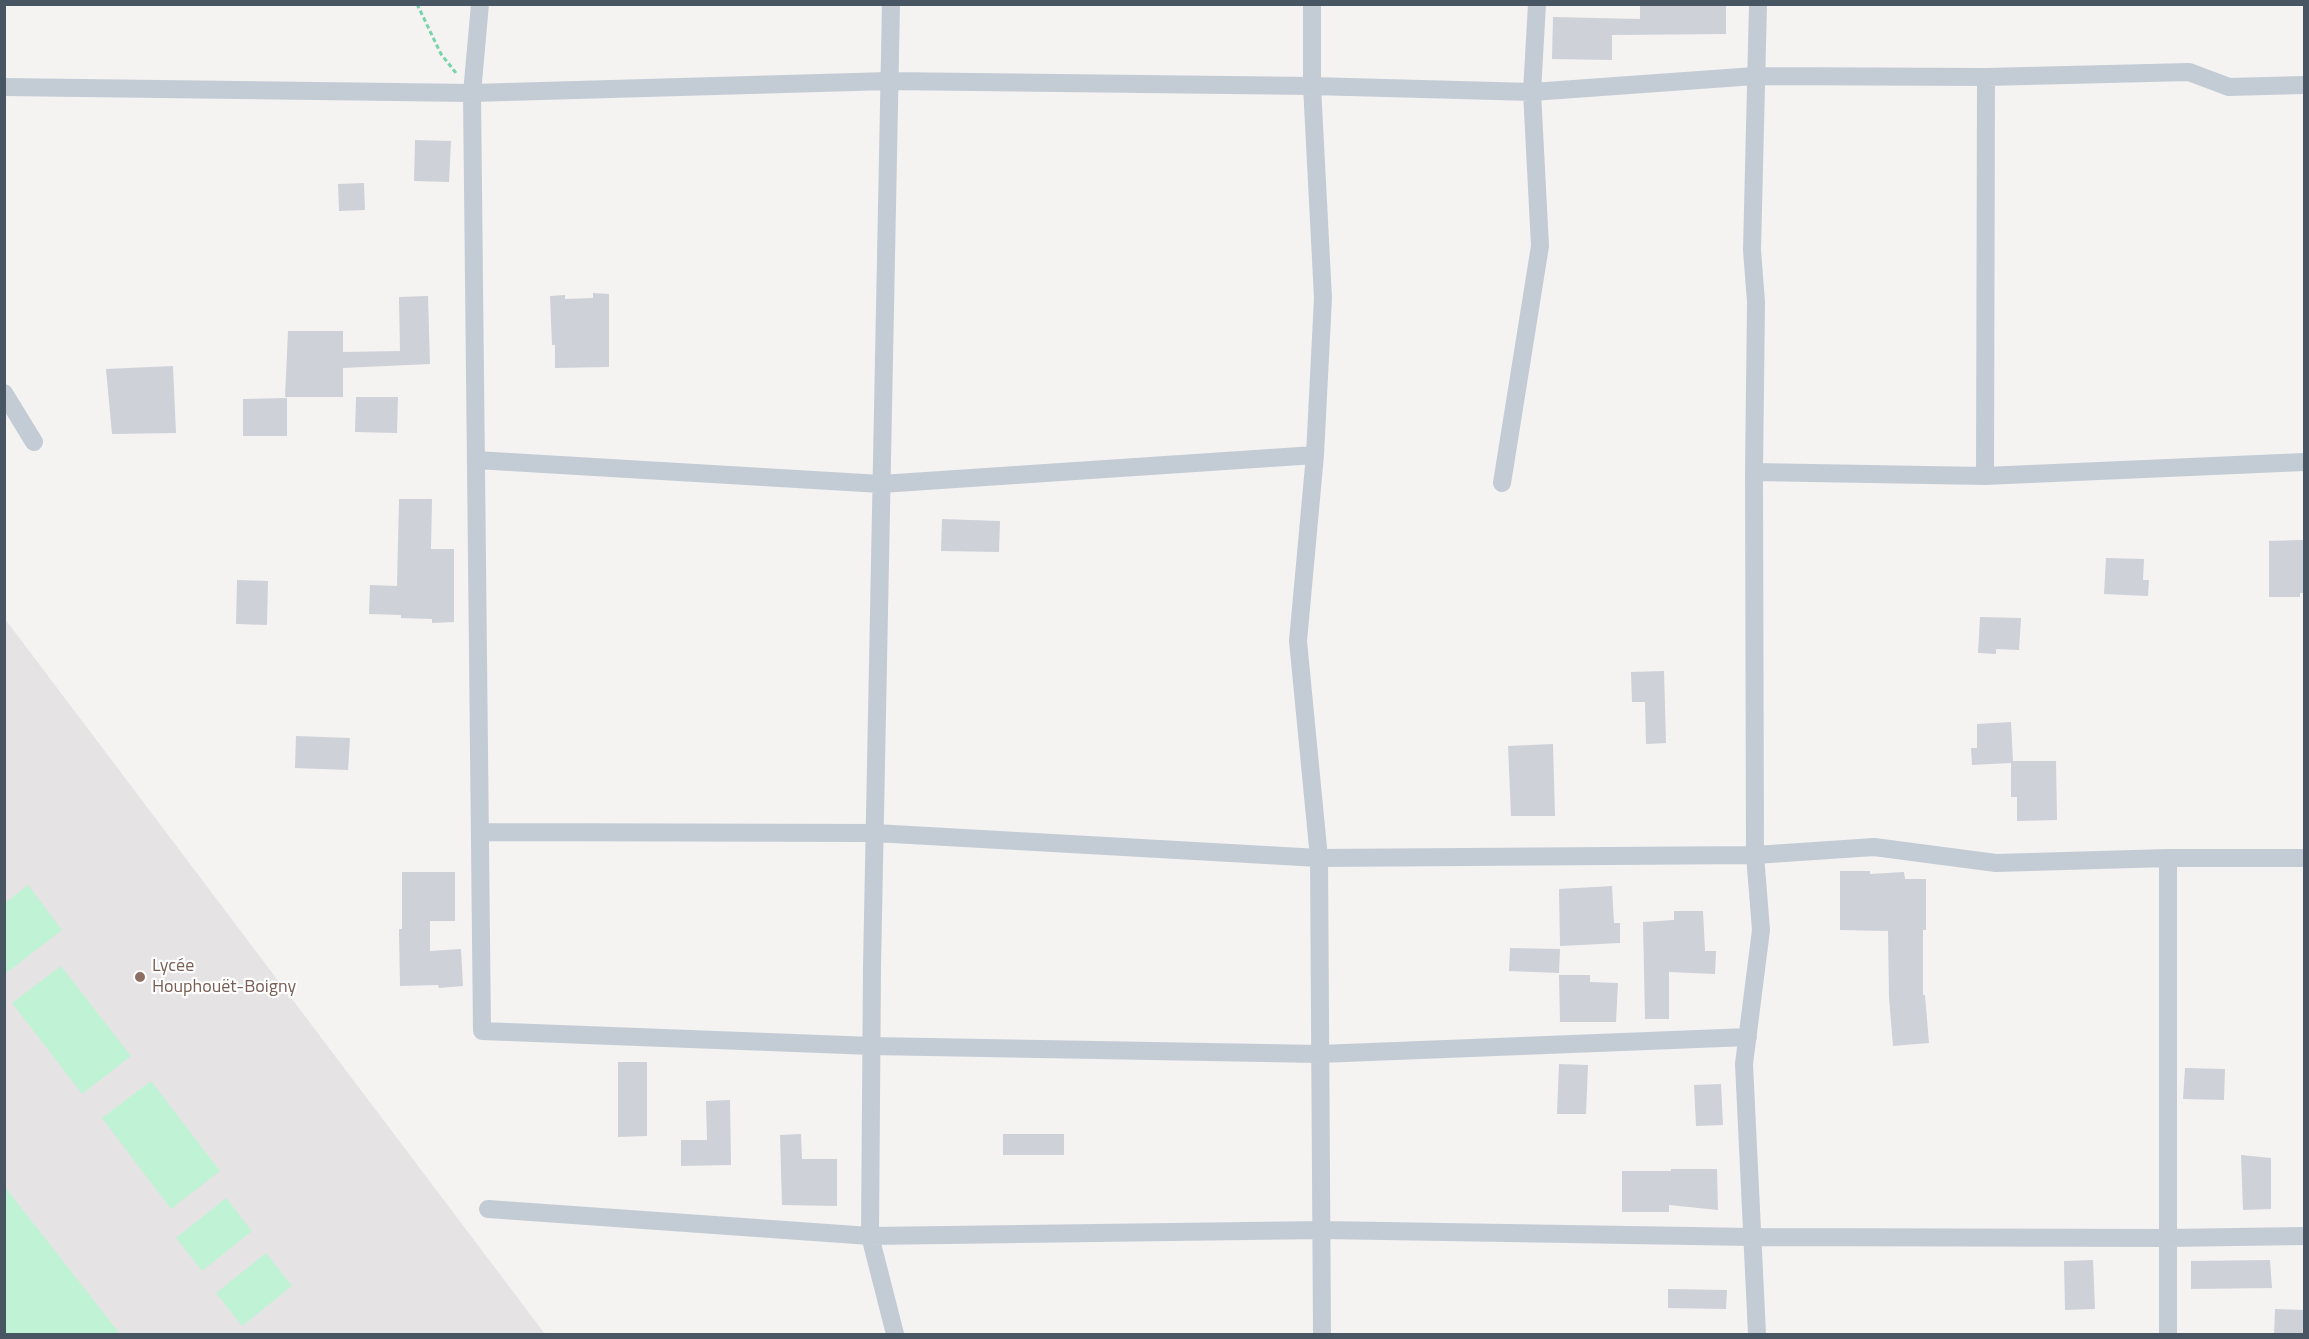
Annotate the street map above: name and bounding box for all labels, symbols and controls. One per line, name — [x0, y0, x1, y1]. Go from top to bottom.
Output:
place label: Lycée Houphouët-Boigny — [152, 956, 296, 998]
marker: Lycée Houphouët-Boigny — [133, 970, 147, 984]

